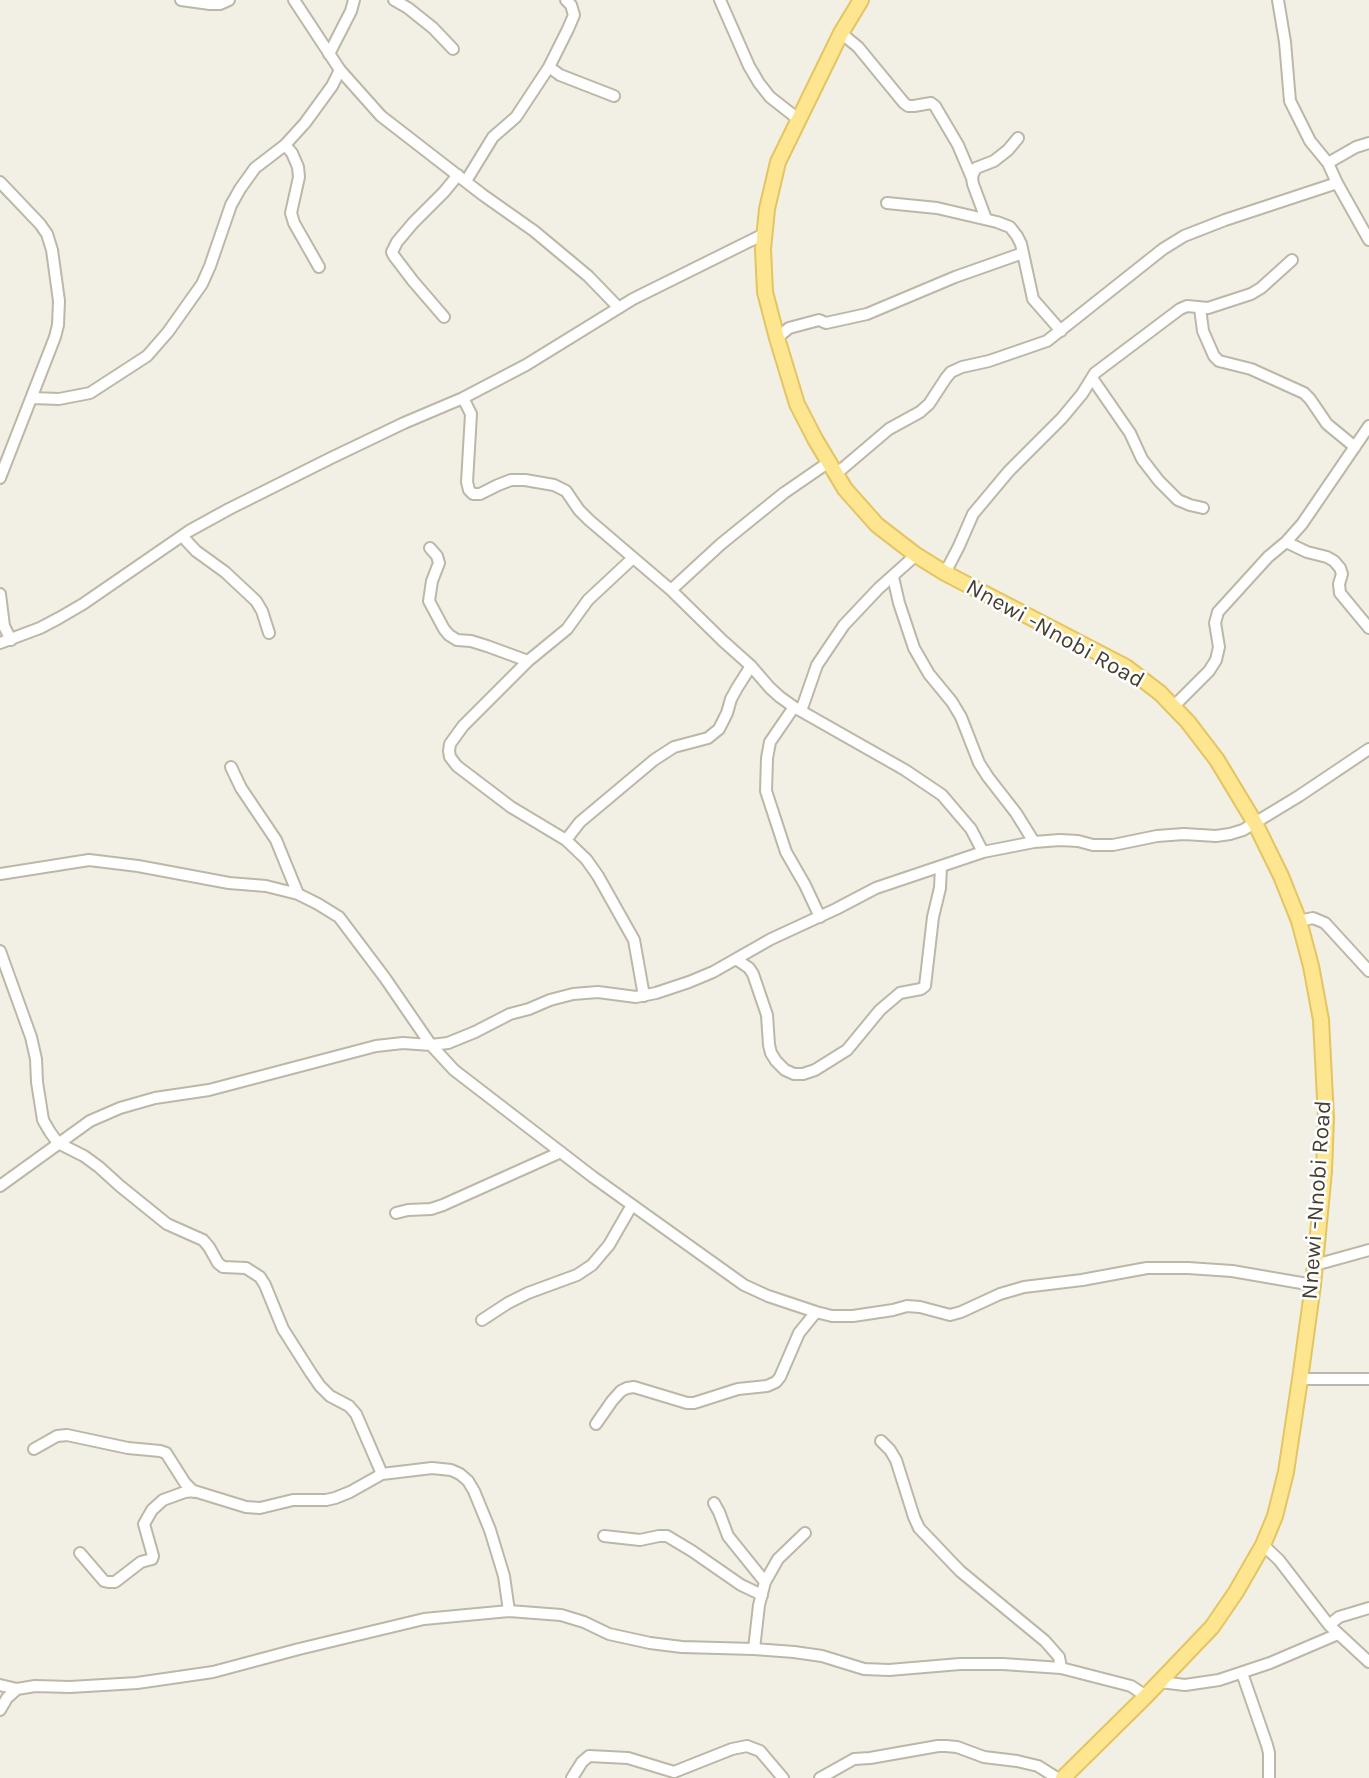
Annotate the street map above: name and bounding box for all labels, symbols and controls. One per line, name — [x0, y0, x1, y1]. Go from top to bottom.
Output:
street label: Nnewi -Nnobi Road — [961, 574, 1149, 694]
street label: Nnewi -Nnobi Road — [1296, 1100, 1338, 1300]

